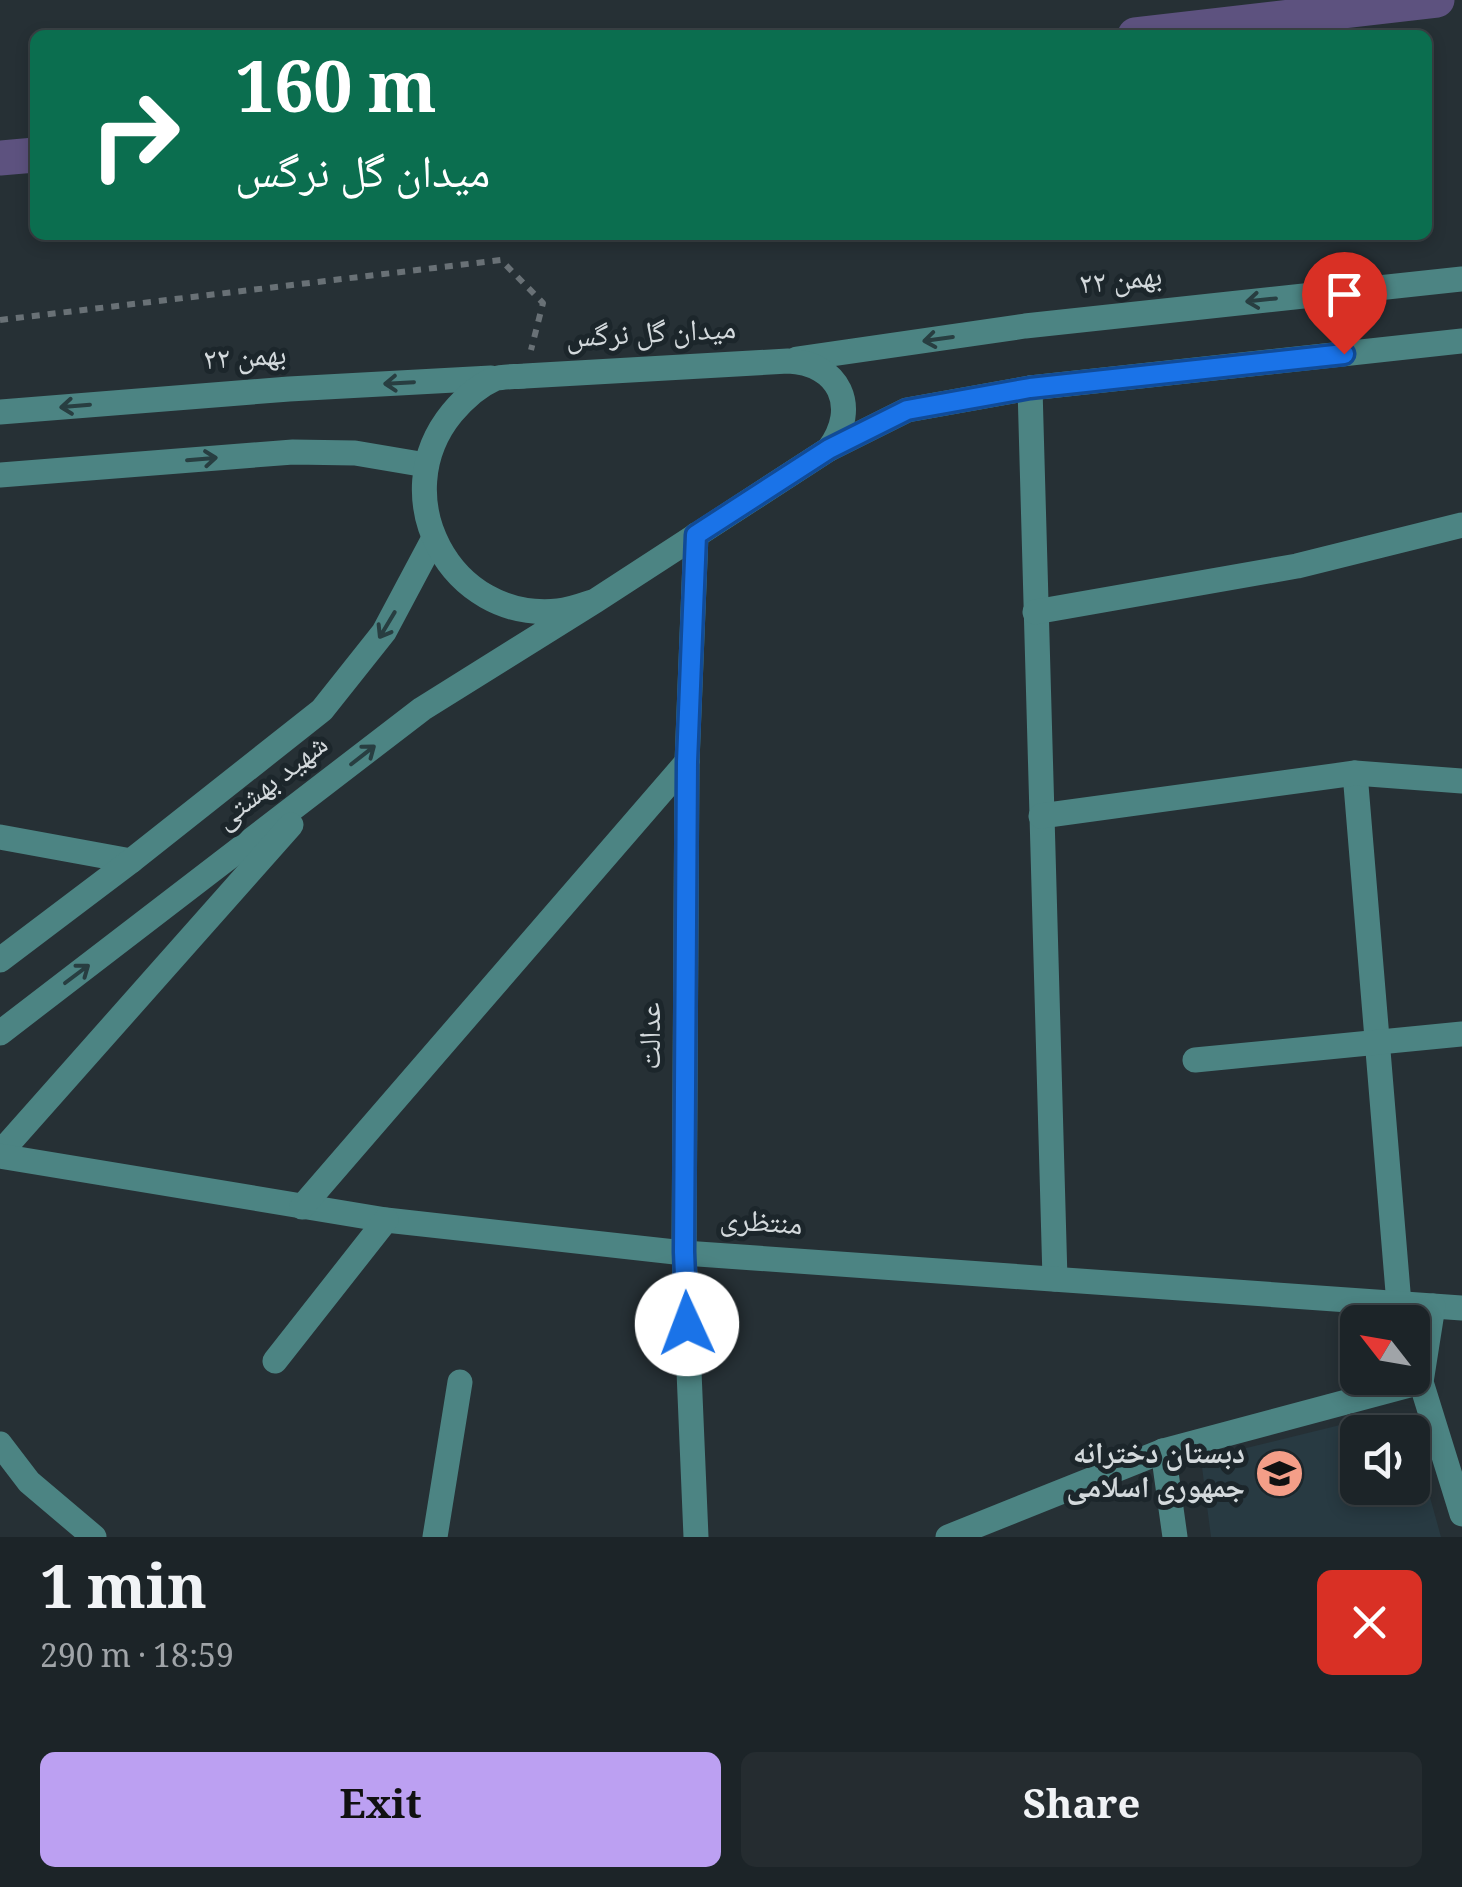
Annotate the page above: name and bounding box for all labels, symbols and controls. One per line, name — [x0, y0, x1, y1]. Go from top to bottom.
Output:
text: 160 m — [235, 37, 437, 156]
icon: right — [70, 70, 200, 200]
text: میدان گل نرگس — [235, 139, 490, 216]
pin — [1302, 252, 1387, 355]
street label: ۲۲ بهمن — [1077, 253, 1165, 313]
icon: arrive — [1317, 267, 1372, 322]
one-way arrow — [1245, 291, 1277, 310]
street label: میدان گل نرگس — [565, 306, 737, 366]
one-way arrow — [922, 330, 955, 348]
street label: ۲۲ بهمن — [202, 332, 288, 388]
one-way arrow — [383, 374, 415, 393]
one-way arrow — [59, 397, 91, 416]
one-way arrow — [185, 450, 217, 469]
one-way arrow — [376, 611, 397, 639]
street label: شهید بهشتی — [205, 723, 341, 845]
one-way arrow — [349, 745, 376, 766]
one-way arrow — [64, 963, 90, 985]
street label: عدالت — [628, 1002, 679, 1070]
street label: منتظری — [718, 1197, 804, 1253]
position arrow — [635, 1272, 739, 1376]
north arrow — [1340, 1305, 1430, 1395]
map controls — [1340, 1305, 1430, 1505]
button: sound — [1340, 1415, 1430, 1505]
place label: دبستان دخترانه جمهوری اسلامی — [1066, 1431, 1245, 1516]
school or university icon: دبستان دخترانه جمهوری اسلامی — [1254, 1447, 1306, 1499]
text: 1 min — [40, 1544, 207, 1646]
button: close — [1317, 1570, 1422, 1675]
text: 290 m · 18:59 — [40, 1633, 234, 1687]
button: Exit — [40, 1752, 721, 1867]
button: Share — [741, 1752, 1422, 1867]

